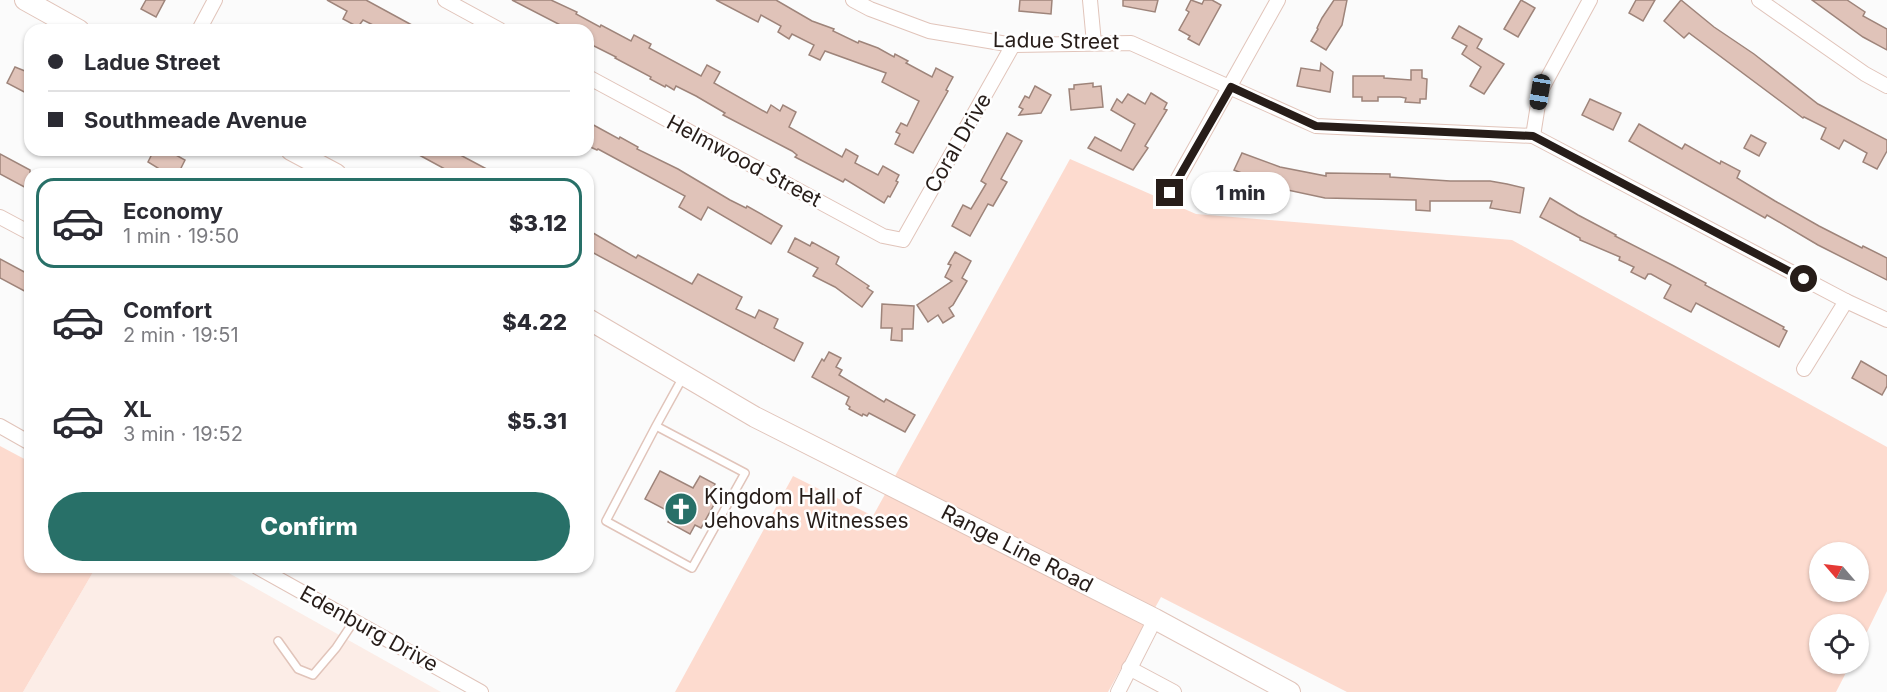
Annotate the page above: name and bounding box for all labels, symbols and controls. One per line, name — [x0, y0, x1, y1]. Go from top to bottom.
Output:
street label: Ladue Street — [993, 27, 1120, 54]
text: Ladue Street — [84, 49, 220, 75]
car — [1528, 73, 1552, 111]
street label: Coral Drive — [919, 89, 996, 197]
text: Southmeade Avenue — [84, 107, 307, 133]
street label: Helmwood Street — [663, 109, 826, 212]
callout: 1 min — [1191, 172, 1290, 214]
route end — [1156, 179, 1183, 206]
text: 1 min — [1215, 181, 1266, 205]
icon: car — [51, 196, 105, 250]
text: Economy — [123, 198, 223, 224]
text: $3.12 — [509, 210, 567, 236]
text: 1 min · 19:50 — [123, 224, 239, 248]
route start — [1790, 265, 1817, 292]
icon: car — [51, 295, 105, 349]
text: Comfort — [123, 297, 212, 323]
text: $4.22 — [502, 309, 567, 335]
text: 2 min · 19:51 — [123, 323, 239, 347]
icon: car — [51, 394, 105, 448]
text: XL — [123, 396, 152, 422]
text: $5.31 — [507, 408, 567, 434]
text: 3 min · 19:52 — [123, 422, 243, 446]
place label: Kingdom Hall of Jehovahs Witnesses — [704, 484, 909, 533]
church icon: Kingdom Hall of Jehovahs Witnesses — [663, 491, 699, 527]
button: Confirm — [48, 492, 570, 561]
street label: Range Line Road — [937, 500, 1097, 598]
north arrow — [1809, 542, 1869, 602]
map controls — [1809, 542, 1869, 674]
street label: Edenburg Drive — [296, 580, 443, 677]
button: locate — [1809, 614, 1869, 674]

